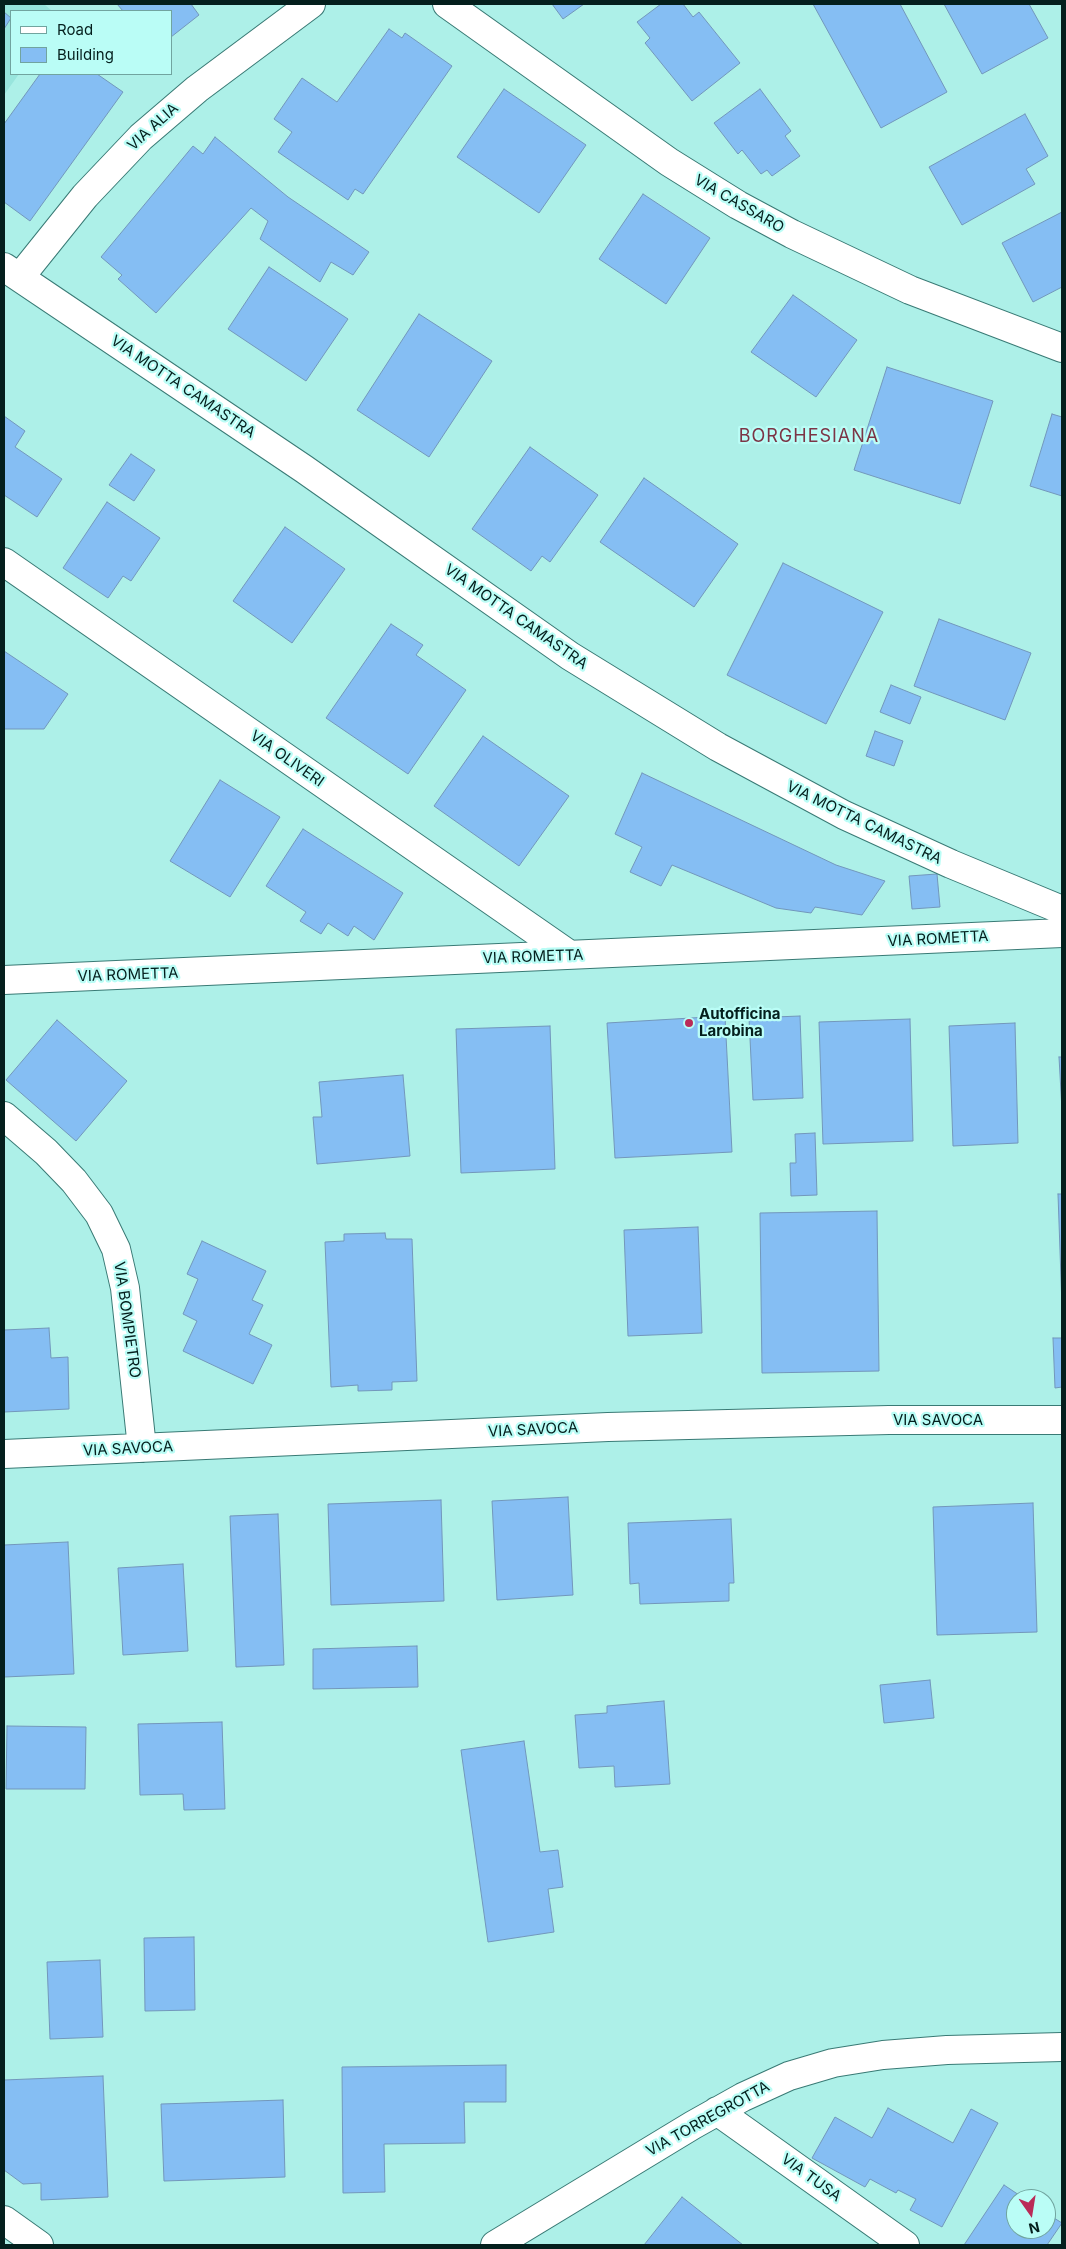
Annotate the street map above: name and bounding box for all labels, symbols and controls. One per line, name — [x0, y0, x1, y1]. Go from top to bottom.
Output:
legend — [10, 10, 172, 75]
text: Road — [57, 20, 93, 39]
text: Building — [57, 45, 114, 64]
street label: VIA ALIA — [124, 100, 182, 154]
street label: VIA CASSARO — [691, 171, 787, 237]
street label: VIA MOTTA CAMASTRA — [107, 332, 259, 442]
district label: BORGHESIANA — [737, 426, 881, 448]
street label: VIA MOTTA CAMASTRA — [441, 561, 591, 673]
street label: VIA OLIVERI — [247, 727, 327, 791]
street label: VIA MOTTA CAMASTRA — [783, 778, 945, 868]
street label: VIA ROMETTA — [887, 927, 989, 951]
street label: VIA ROMETTA — [482, 946, 584, 968]
street label: VIA ROMETTA — [77, 964, 179, 986]
place label: Autofficina Larobina — [699, 1005, 781, 1040]
marker: Autofficina Larobina — [683, 1017, 695, 1029]
street label: VIA BOMPIETRO — [110, 1261, 144, 1379]
street label: VIA SAVOCA — [893, 1411, 983, 1429]
street label: VIA SAVOCA — [487, 1419, 579, 1441]
street label: VIA SAVOCA — [82, 1438, 174, 1460]
street label: VIA TORREGROTTA — [643, 2078, 773, 2160]
street label: VIA TUSA — [777, 2150, 845, 2206]
north arrow — [1006, 2189, 1056, 2239]
text: N — [1027, 2219, 1041, 2238]

